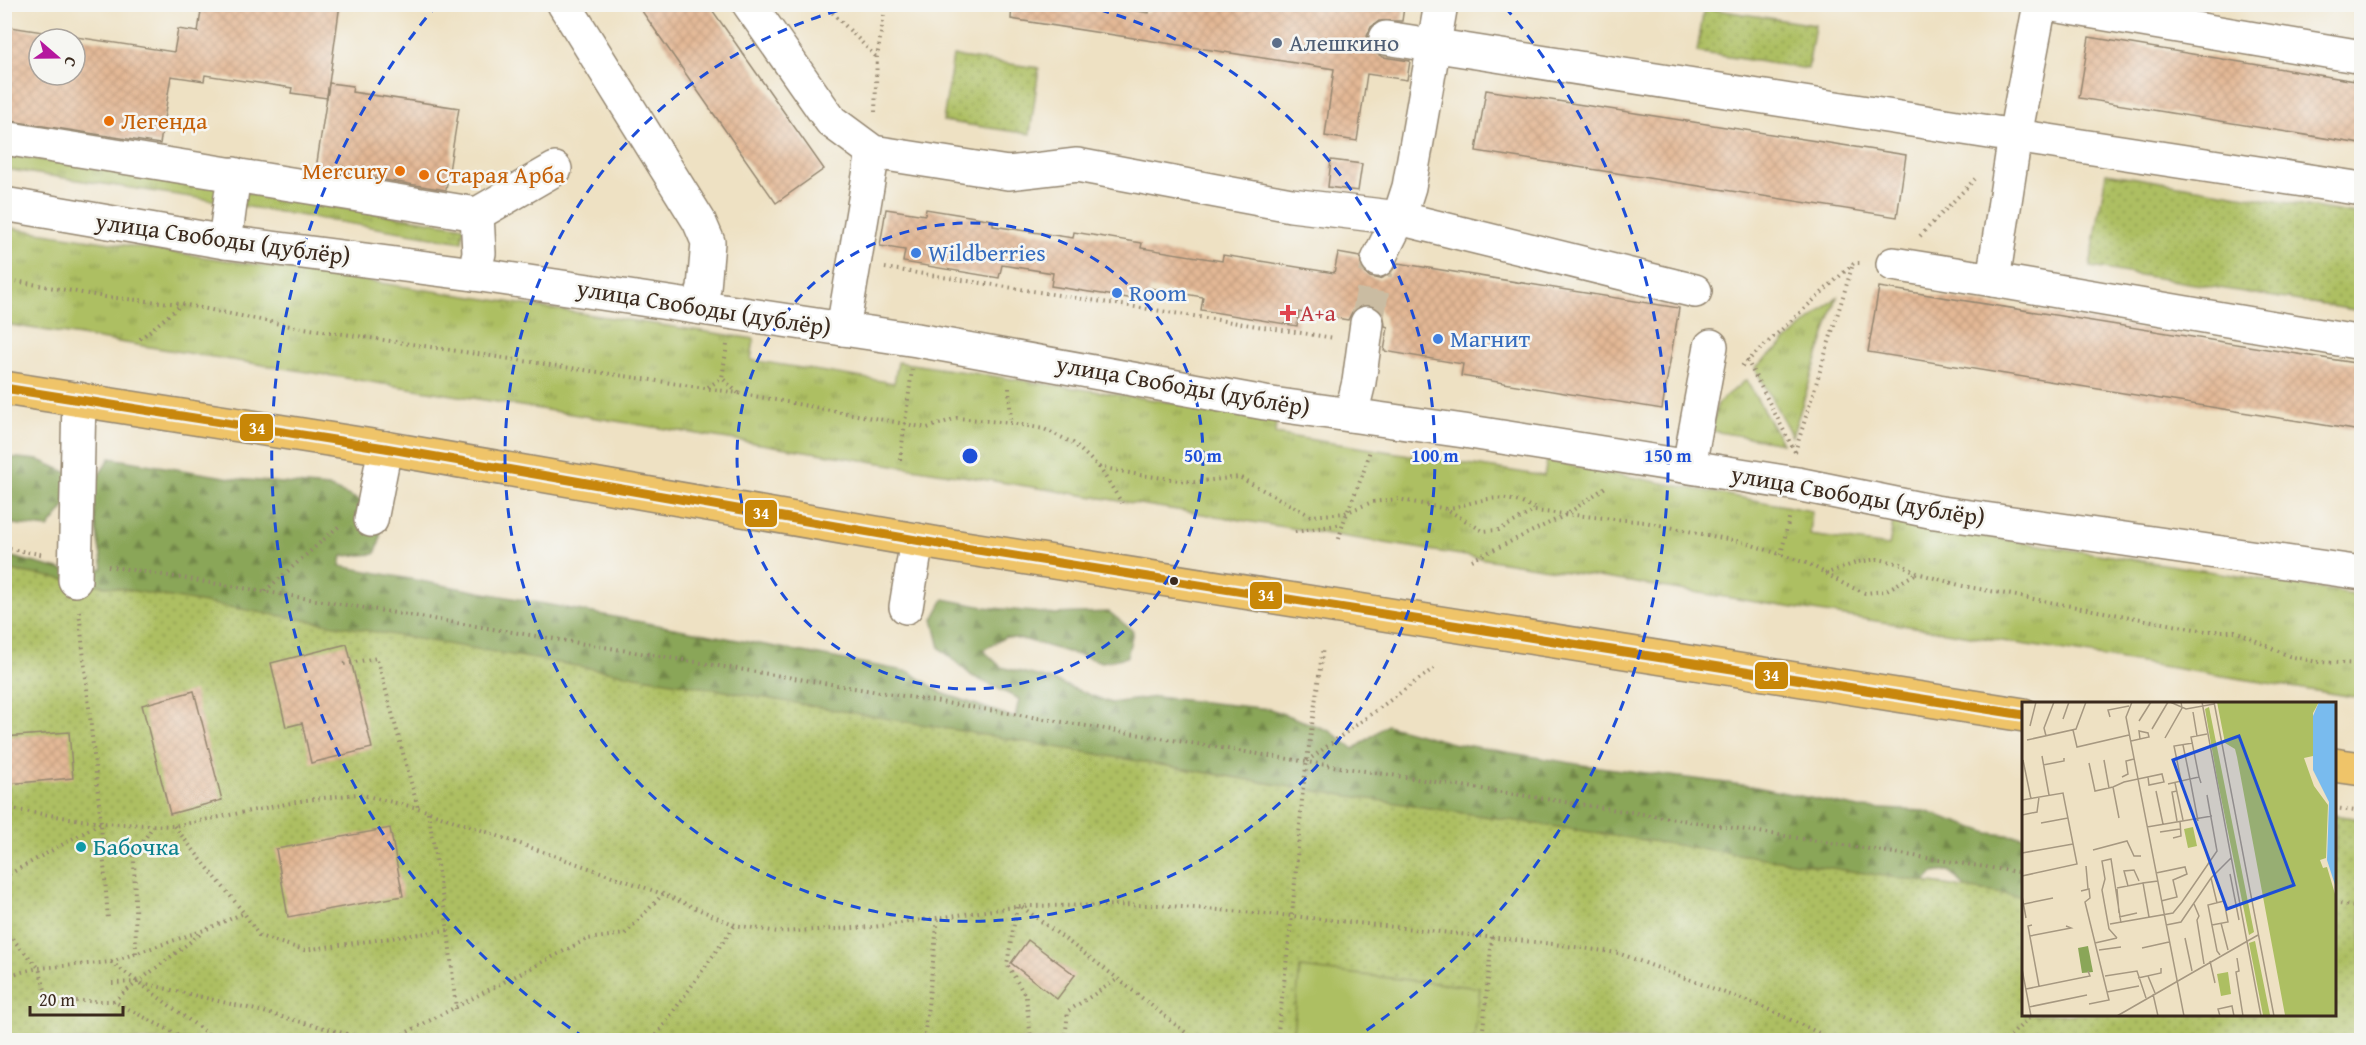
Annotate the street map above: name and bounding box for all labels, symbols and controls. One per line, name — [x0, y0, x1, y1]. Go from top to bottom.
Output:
place label: Алешкино — [1289, 25, 1399, 60]
north arrow — [27, 27, 87, 87]
marker: Алешкино — [1270, 36, 1284, 50]
text: С — [58, 54, 84, 70]
place label: Легенда — [121, 103, 208, 138]
marker: Легенда — [102, 114, 116, 128]
place label: Mercury — [302, 153, 388, 188]
place label: Старая Арба — [436, 157, 566, 192]
marker: Mercury — [393, 164, 407, 178]
marker: Старая Арба — [417, 168, 431, 182]
street label: улица Свободы (дублёр) — [92, 203, 353, 274]
place label: Wildberries — [928, 235, 1046, 270]
marker: Wildberries — [909, 246, 923, 260]
street label: улица Свободы (дублёр) — [573, 270, 834, 345]
place label: Room — [1129, 275, 1187, 310]
marker: Room — [1110, 286, 1124, 300]
place label: А+а — [1300, 295, 1336, 330]
marker: А+а — [1281, 306, 1295, 320]
place label: Магнит — [1450, 321, 1531, 356]
marker: Магнит — [1431, 332, 1445, 346]
street label: улица Свободы (дублёр) — [1052, 346, 1313, 425]
line badge: 34 — [239, 413, 274, 442]
text: 34 — [249, 416, 265, 440]
text: 50 m — [1184, 442, 1223, 469]
text: 100 m — [1411, 442, 1459, 469]
text: 150 m — [1644, 442, 1692, 469]
centre of rings — [960, 446, 980, 466]
street label: улица Свободы (дублёр) — [1727, 456, 1988, 535]
line badge: 34 — [744, 499, 778, 528]
text: 34 — [753, 501, 769, 525]
unlabelled marker — [1168, 575, 1180, 587]
line badge: 34 — [1249, 581, 1283, 610]
text: 34 — [1258, 583, 1274, 607]
line badge: 34 — [1754, 661, 1789, 690]
text: 34 — [1763, 663, 1779, 687]
inset map — [2022, 702, 2336, 1015]
place label: Бабочка — [93, 829, 180, 864]
marker: Бабочка — [74, 840, 88, 854]
scale bar — [30, 979, 123, 1017]
text: 20 m — [39, 986, 75, 1013]

